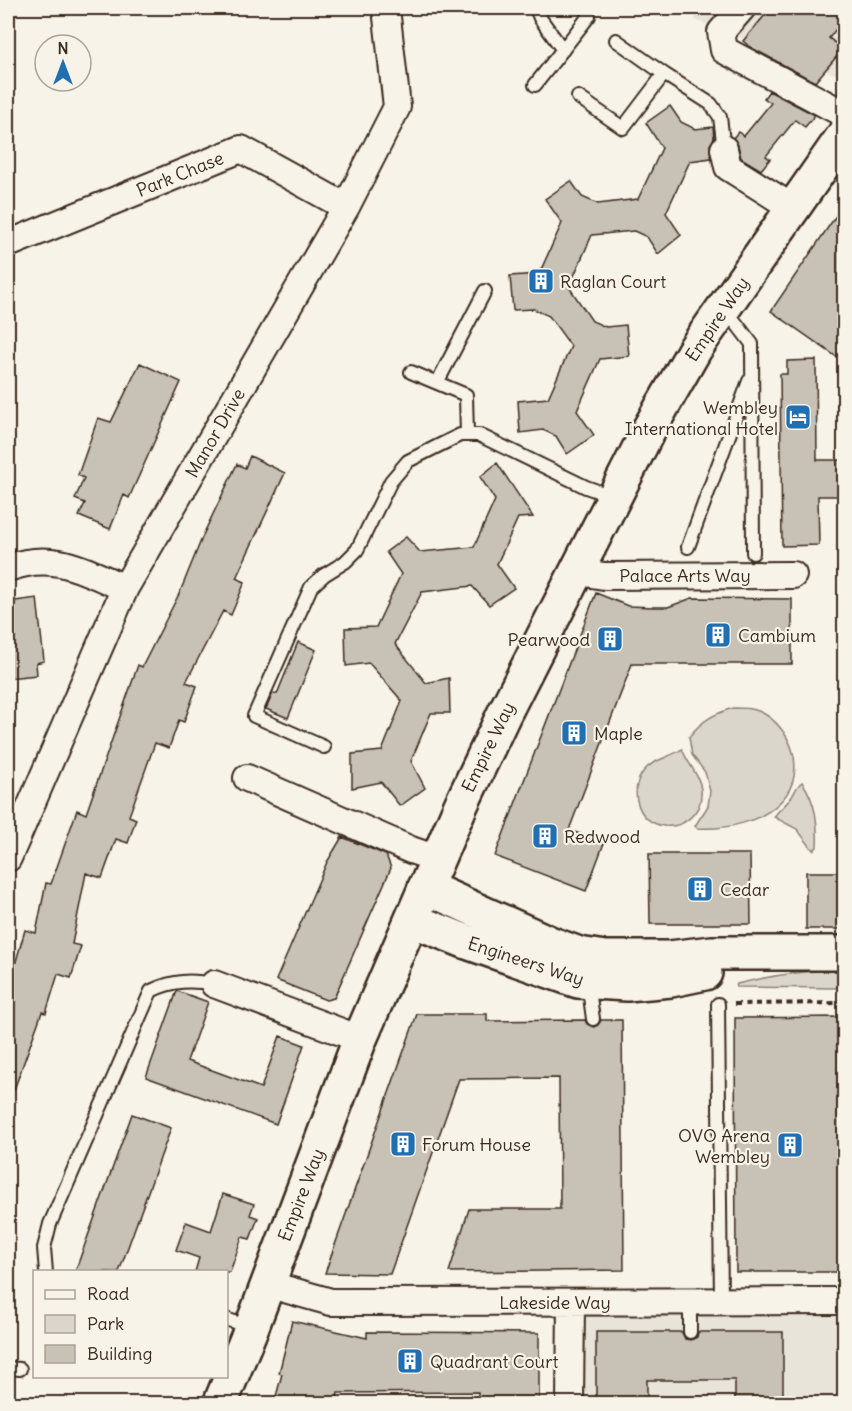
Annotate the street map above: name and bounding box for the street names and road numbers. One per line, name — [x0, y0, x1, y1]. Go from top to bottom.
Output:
street label: Park Chase — [133, 146, 227, 202]
street label: Empire Way — [680, 272, 754, 366]
street label: Manor Drive — [180, 384, 250, 482]
street label: Palace Arts Way — [619, 564, 751, 587]
street label: Empire Way — [456, 698, 520, 796]
street label: Engineers Way — [465, 931, 587, 991]
street label: Empire Way — [273, 1145, 329, 1245]
street label: Lakeside Way — [499, 1291, 611, 1314]

